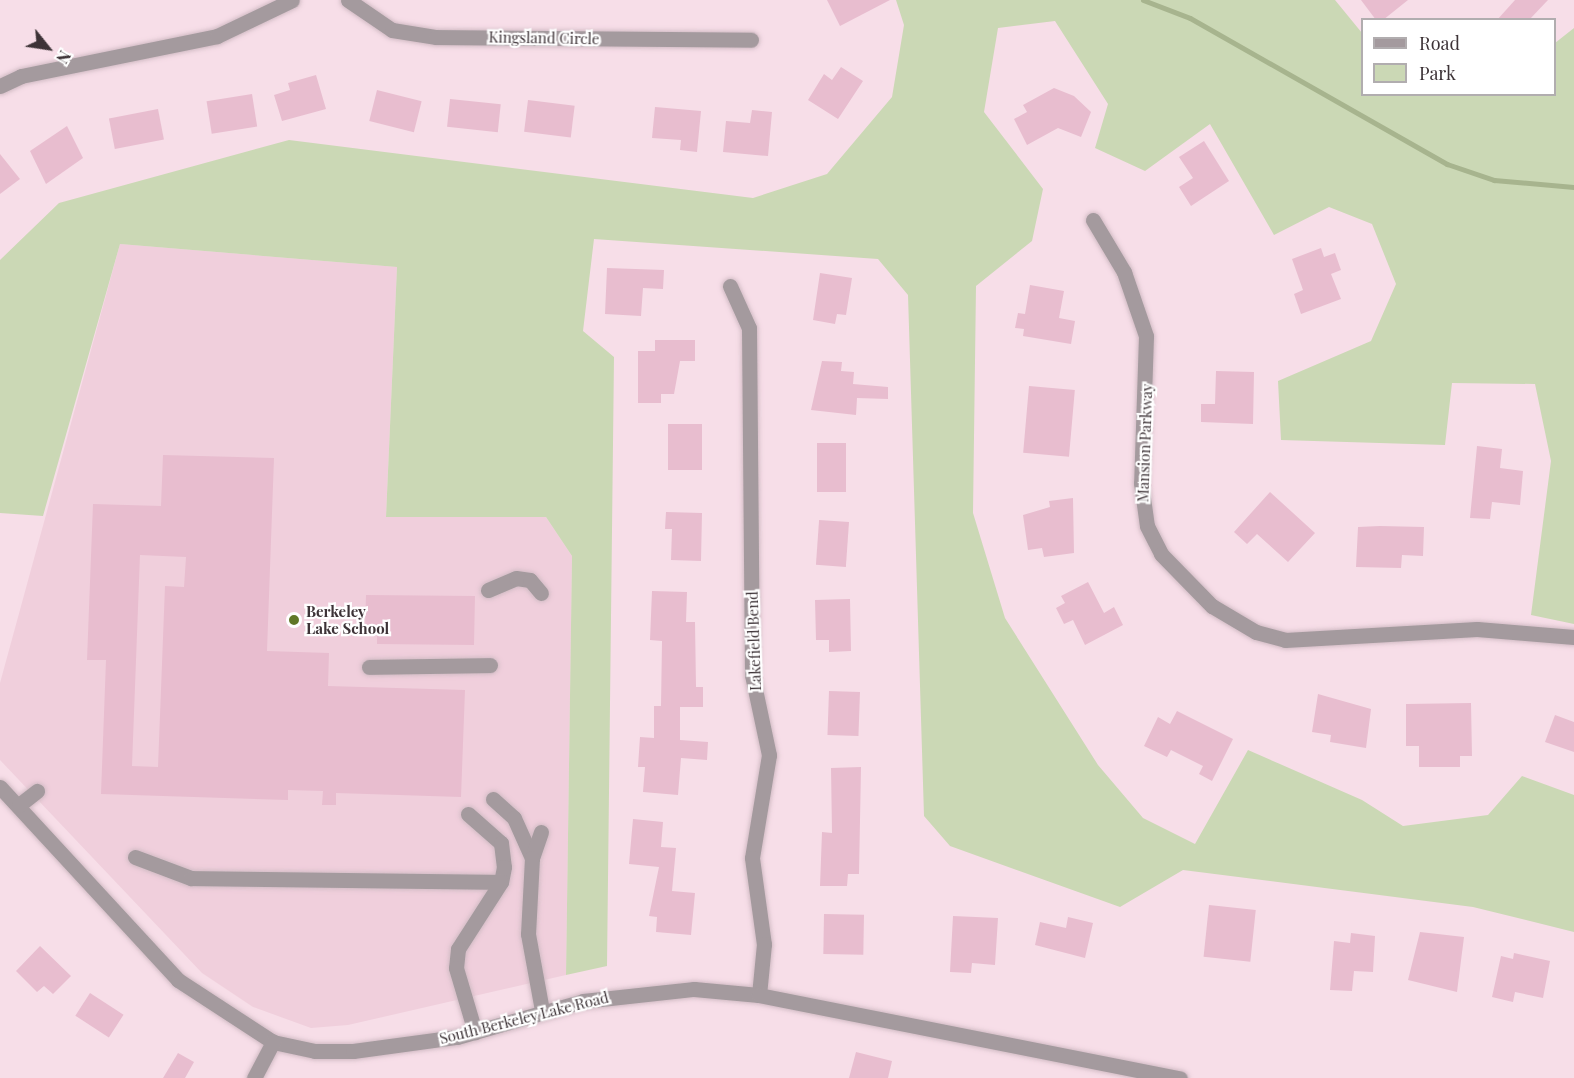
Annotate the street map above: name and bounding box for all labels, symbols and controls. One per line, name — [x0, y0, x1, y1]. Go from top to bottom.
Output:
north arrow — [18, 18, 78, 78]
legend — [1361, 18, 1556, 96]
street label: Kingsland Circle — [488, 28, 600, 48]
text: Road — [1419, 31, 1460, 55]
text: N — [52, 47, 76, 68]
text: Park — [1419, 61, 1456, 85]
street label: Mansion Parkway — [1134, 383, 1156, 503]
street label: Lakefield Bend — [743, 591, 765, 691]
place label: Berkeley Lake School — [306, 602, 389, 637]
marker: Berkeley Lake School — [287, 613, 301, 627]
street label: South Berkeley Lake Road — [437, 988, 611, 1048]

